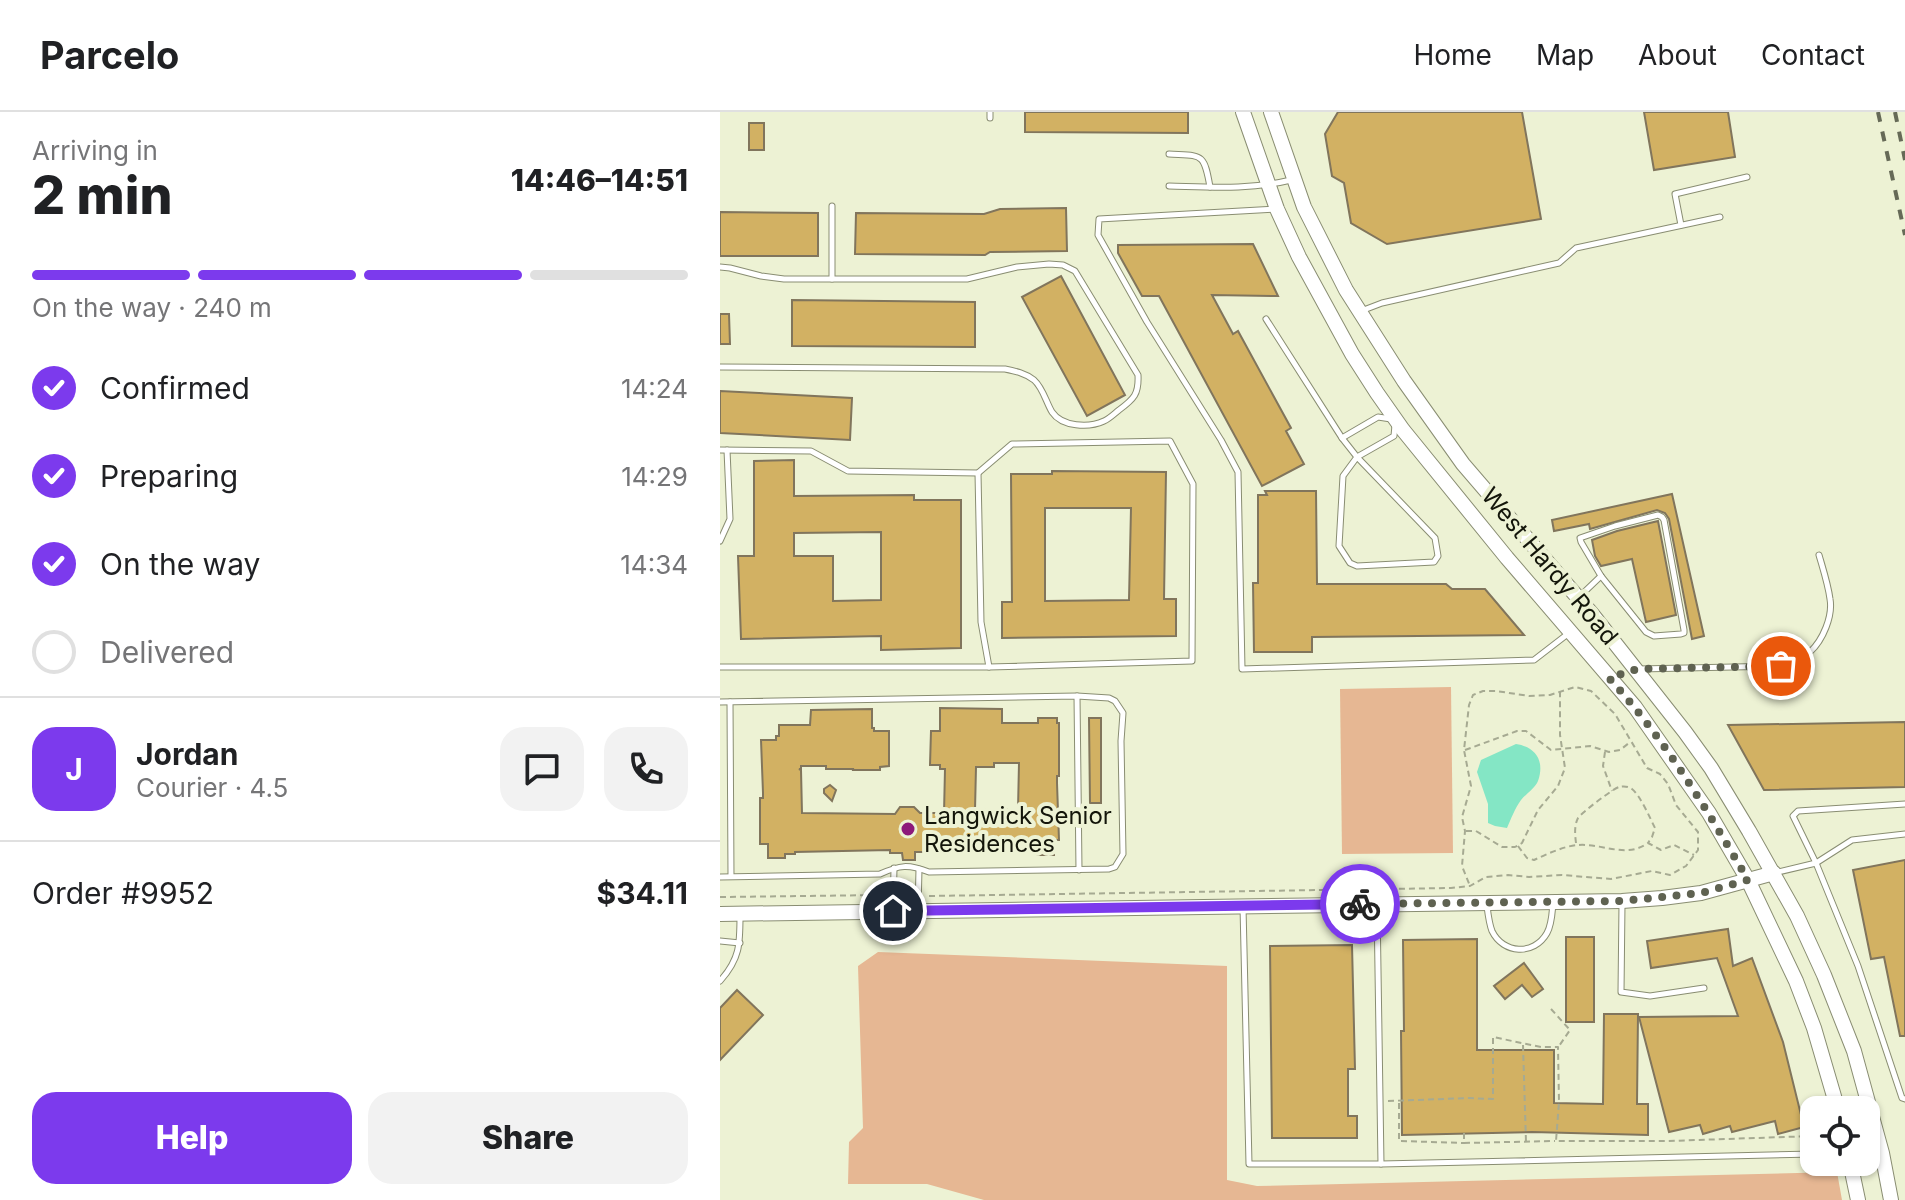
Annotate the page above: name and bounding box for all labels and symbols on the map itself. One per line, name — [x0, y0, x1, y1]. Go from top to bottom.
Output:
street label: West Hardy Road — [1476, 481, 1624, 651]
pin — [1747, 632, 1815, 700]
place label: Langwick Senior Residences — [924, 801, 1112, 858]
marker: Langwick Senior Residences — [899, 820, 917, 838]
courier — [1320, 864, 1400, 944]
pin — [859, 877, 927, 945]

